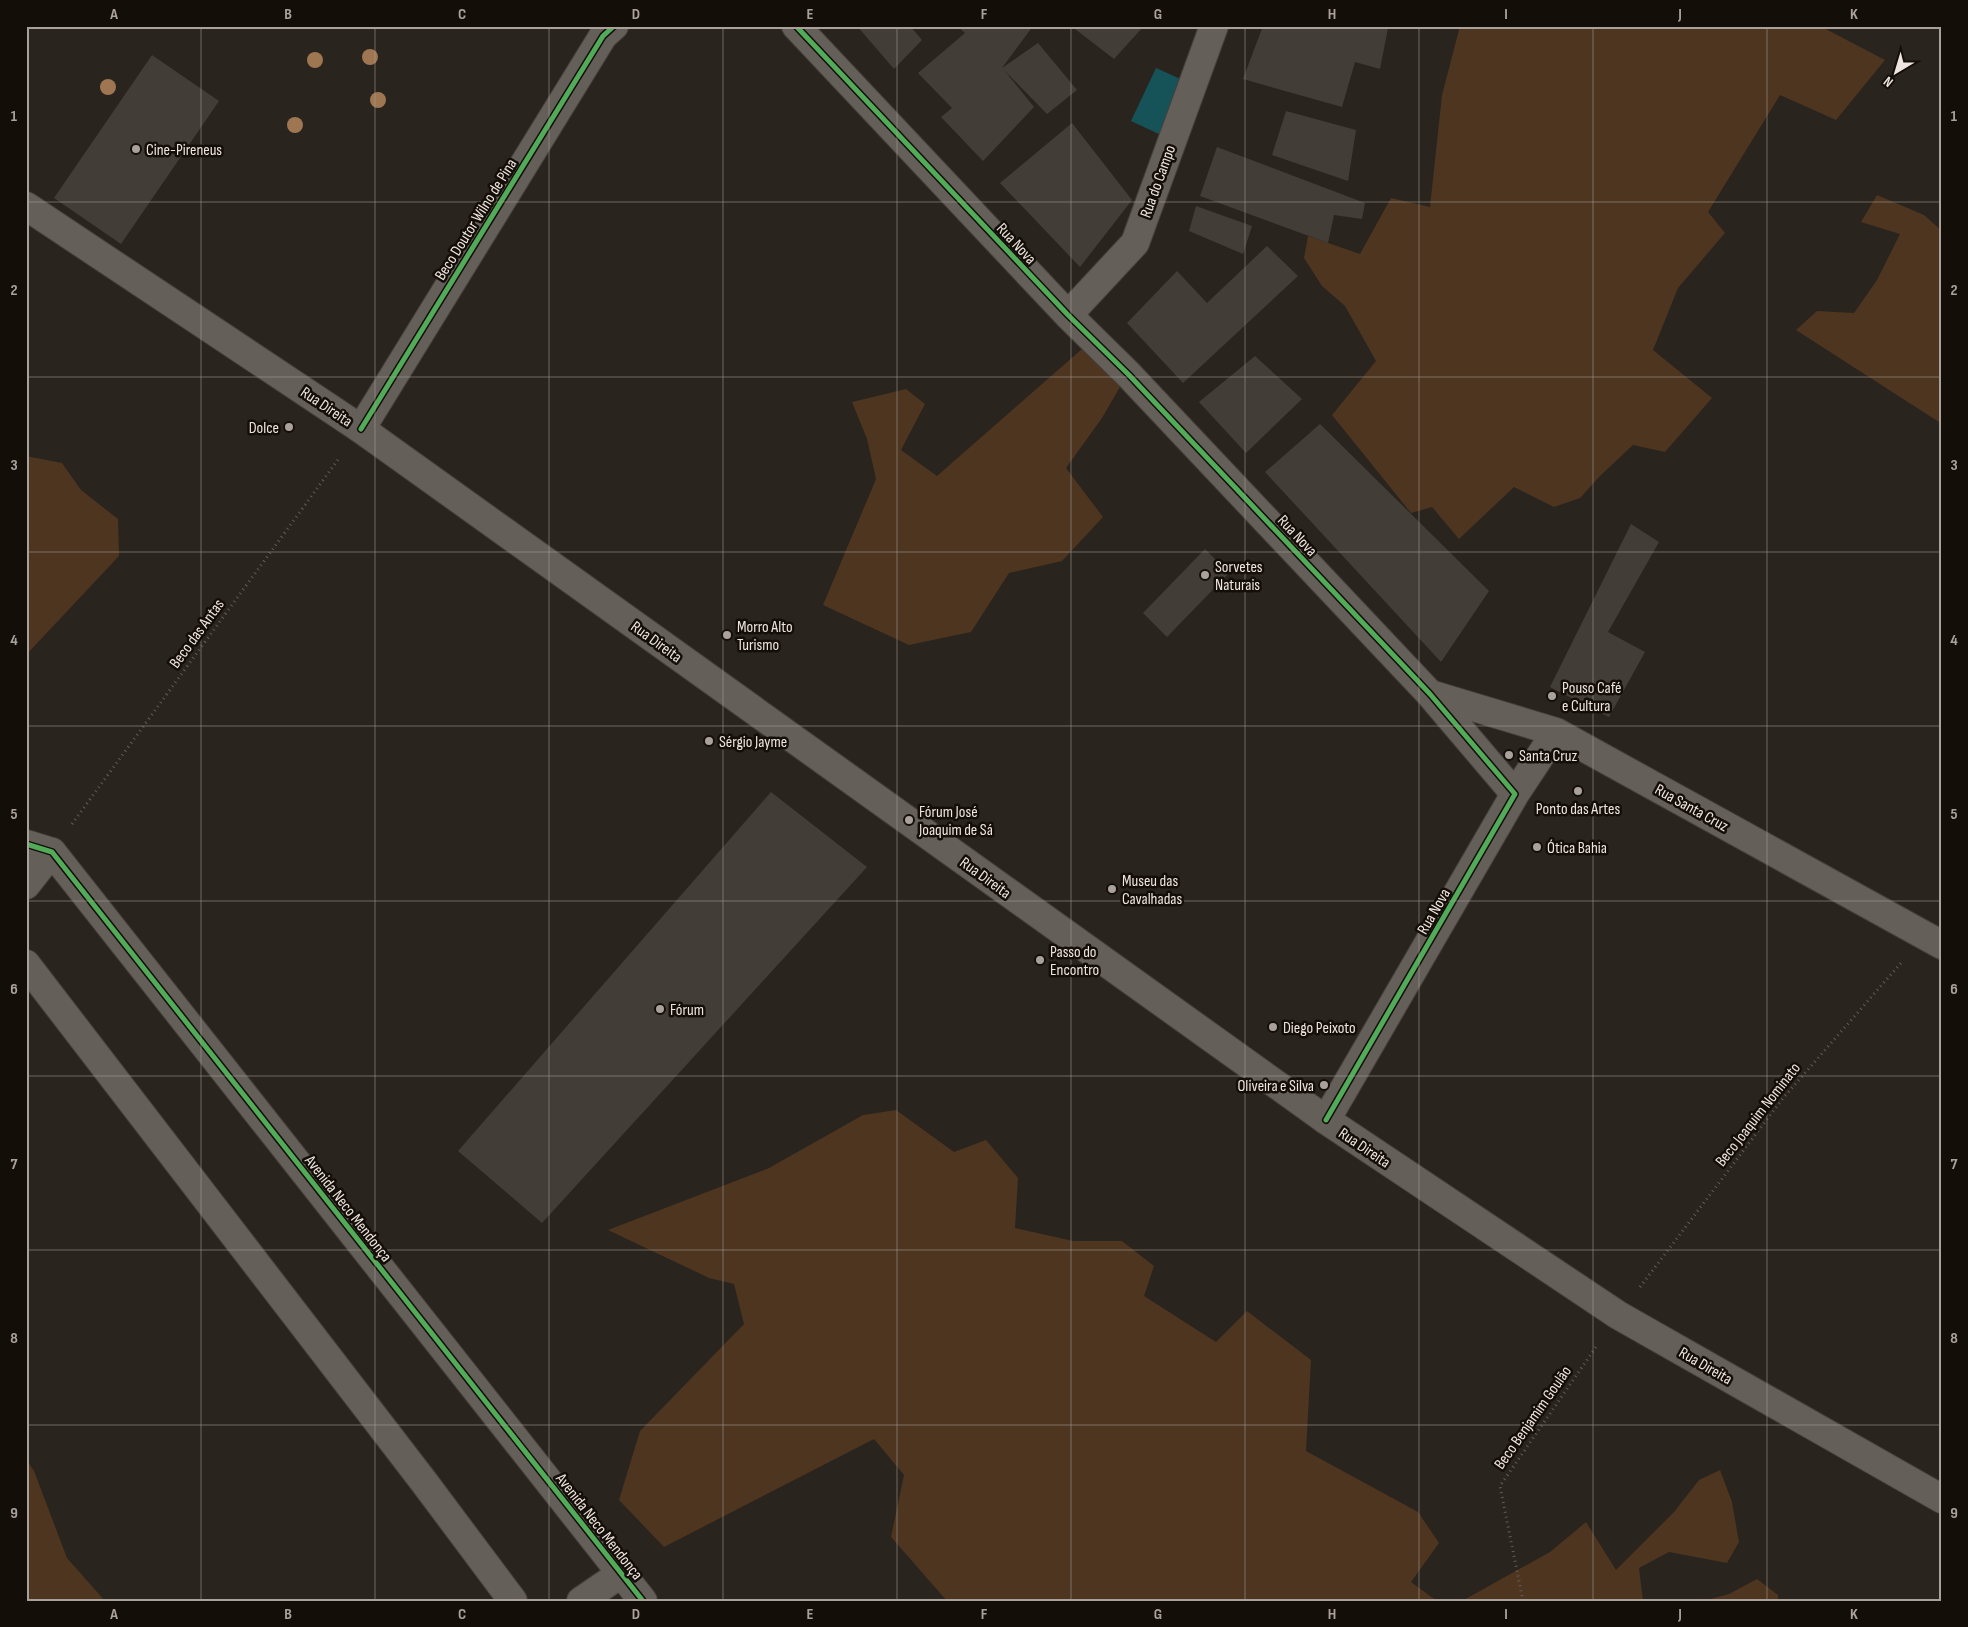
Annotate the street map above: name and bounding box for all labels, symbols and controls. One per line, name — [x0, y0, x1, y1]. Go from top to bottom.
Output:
text: A — [109, 5, 118, 24]
text: B — [284, 5, 292, 24]
text: C — [458, 5, 466, 24]
text: D — [632, 5, 640, 24]
text: E — [807, 5, 814, 24]
text: F — [981, 5, 988, 24]
text: G — [1154, 5, 1162, 24]
text: H — [1328, 5, 1336, 24]
text: I — [1504, 5, 1508, 24]
text: J — [1677, 5, 1682, 24]
text: K — [1850, 5, 1858, 24]
north arrow — [1870, 48, 1920, 98]
text: N — [1880, 73, 1896, 91]
text: 1 — [11, 107, 18, 126]
text: 1 — [1951, 107, 1958, 126]
place label: Cine-Pireneus — [146, 141, 222, 160]
marker: Cine-Pireneus — [130, 143, 142, 155]
street label: Rua do Campo — [1137, 143, 1180, 220]
street label: Beco Doutor Wilno de Pina — [431, 156, 521, 284]
street label: Rua Nova — [992, 219, 1040, 269]
text: 2 — [10, 281, 18, 300]
text: 2 — [1950, 281, 1958, 300]
street label: Rua Direita — [297, 383, 356, 431]
place label: Dolce — [249, 419, 279, 438]
marker: Dolce — [283, 421, 295, 433]
text: 3 — [10, 456, 18, 475]
text: 3 — [1950, 456, 1958, 475]
street label: Rua Nova — [1273, 511, 1321, 561]
place label: Sorvetes Naturais — [1215, 558, 1263, 595]
marker: Sorvetes Naturais — [1199, 569, 1211, 581]
street label: Beco das Antas — [166, 595, 229, 672]
street label: Rua Direita — [627, 617, 685, 667]
place label: Morro Alto Turismo — [737, 618, 793, 655]
marker: Morro Alto Turismo — [721, 629, 733, 641]
text: 4 — [10, 631, 18, 650]
text: 4 — [1950, 631, 1958, 650]
place label: Pouso Café e Cultura — [1562, 679, 1621, 716]
marker: Pouso Café e Cultura — [1546, 690, 1558, 702]
place label: Sérgio Jayme — [719, 733, 787, 752]
marker: Sérgio Jayme — [703, 735, 715, 747]
place label: Santa Cruz — [1519, 747, 1577, 766]
marker: Santa Cruz — [1503, 749, 1515, 761]
street label: Rua Santa Cruz — [1651, 780, 1732, 836]
marker: Ponto das Artes — [1572, 785, 1584, 797]
place label: Ponto das Artes — [1536, 800, 1620, 819]
place label: Fórum José Joaquim de Sá — [918, 803, 993, 840]
text: 5 — [10, 805, 18, 824]
text: 5 — [1950, 805, 1958, 824]
marker: Fórum José Joaquim de Sá — [903, 814, 915, 826]
place label: Ótica Bahia — [1547, 839, 1607, 858]
marker: Ótica Bahia — [1531, 841, 1543, 853]
street label: Rua Direita — [956, 853, 1014, 903]
place label: Museu das Cavalhadas — [1122, 872, 1182, 909]
marker: Museu das Cavalhadas — [1106, 883, 1118, 895]
street label: Rua Nova — [1414, 886, 1455, 938]
place label: Passo do Encontro — [1050, 943, 1099, 980]
marker: Passo do Encontro — [1034, 954, 1046, 966]
text: 6 — [10, 980, 18, 999]
text: 6 — [1950, 980, 1958, 999]
place label: Fórum — [670, 1001, 704, 1020]
marker: Fórum — [654, 1003, 666, 1015]
place label: Diego Peixoto — [1283, 1019, 1356, 1038]
marker: Diego Peixoto — [1267, 1021, 1279, 1033]
street label: Beco Joaquim Nominato — [1712, 1059, 1805, 1171]
place label: Oliveira e Silva — [1237, 1077, 1314, 1096]
marker: Oliveira e Silva — [1318, 1079, 1330, 1091]
street label: Rua Direita — [1335, 1124, 1394, 1172]
street label: Avenida Neco Mendonça — [300, 1151, 395, 1266]
text: 7 — [11, 1155, 18, 1174]
text: 7 — [1951, 1155, 1958, 1174]
text: 8 — [10, 1329, 18, 1348]
text: 8 — [1950, 1329, 1958, 1348]
street label: Rua Direita — [1675, 1343, 1735, 1389]
street label: Beco Benjamim Goulão — [1491, 1363, 1576, 1473]
street label: Avenida Neco Mendonça — [551, 1469, 646, 1584]
text: 9 — [10, 1504, 18, 1523]
text: 9 — [1950, 1504, 1958, 1523]
text: A — [109, 1605, 118, 1624]
text: B — [284, 1605, 292, 1624]
text: C — [458, 1605, 466, 1624]
text: D — [632, 1605, 640, 1624]
text: E — [807, 1605, 814, 1624]
text: F — [981, 1605, 988, 1624]
text: G — [1154, 1605, 1162, 1624]
text: H — [1328, 1605, 1336, 1624]
text: I — [1504, 1605, 1508, 1624]
text: J — [1677, 1605, 1682, 1624]
text: K — [1850, 1605, 1858, 1624]

